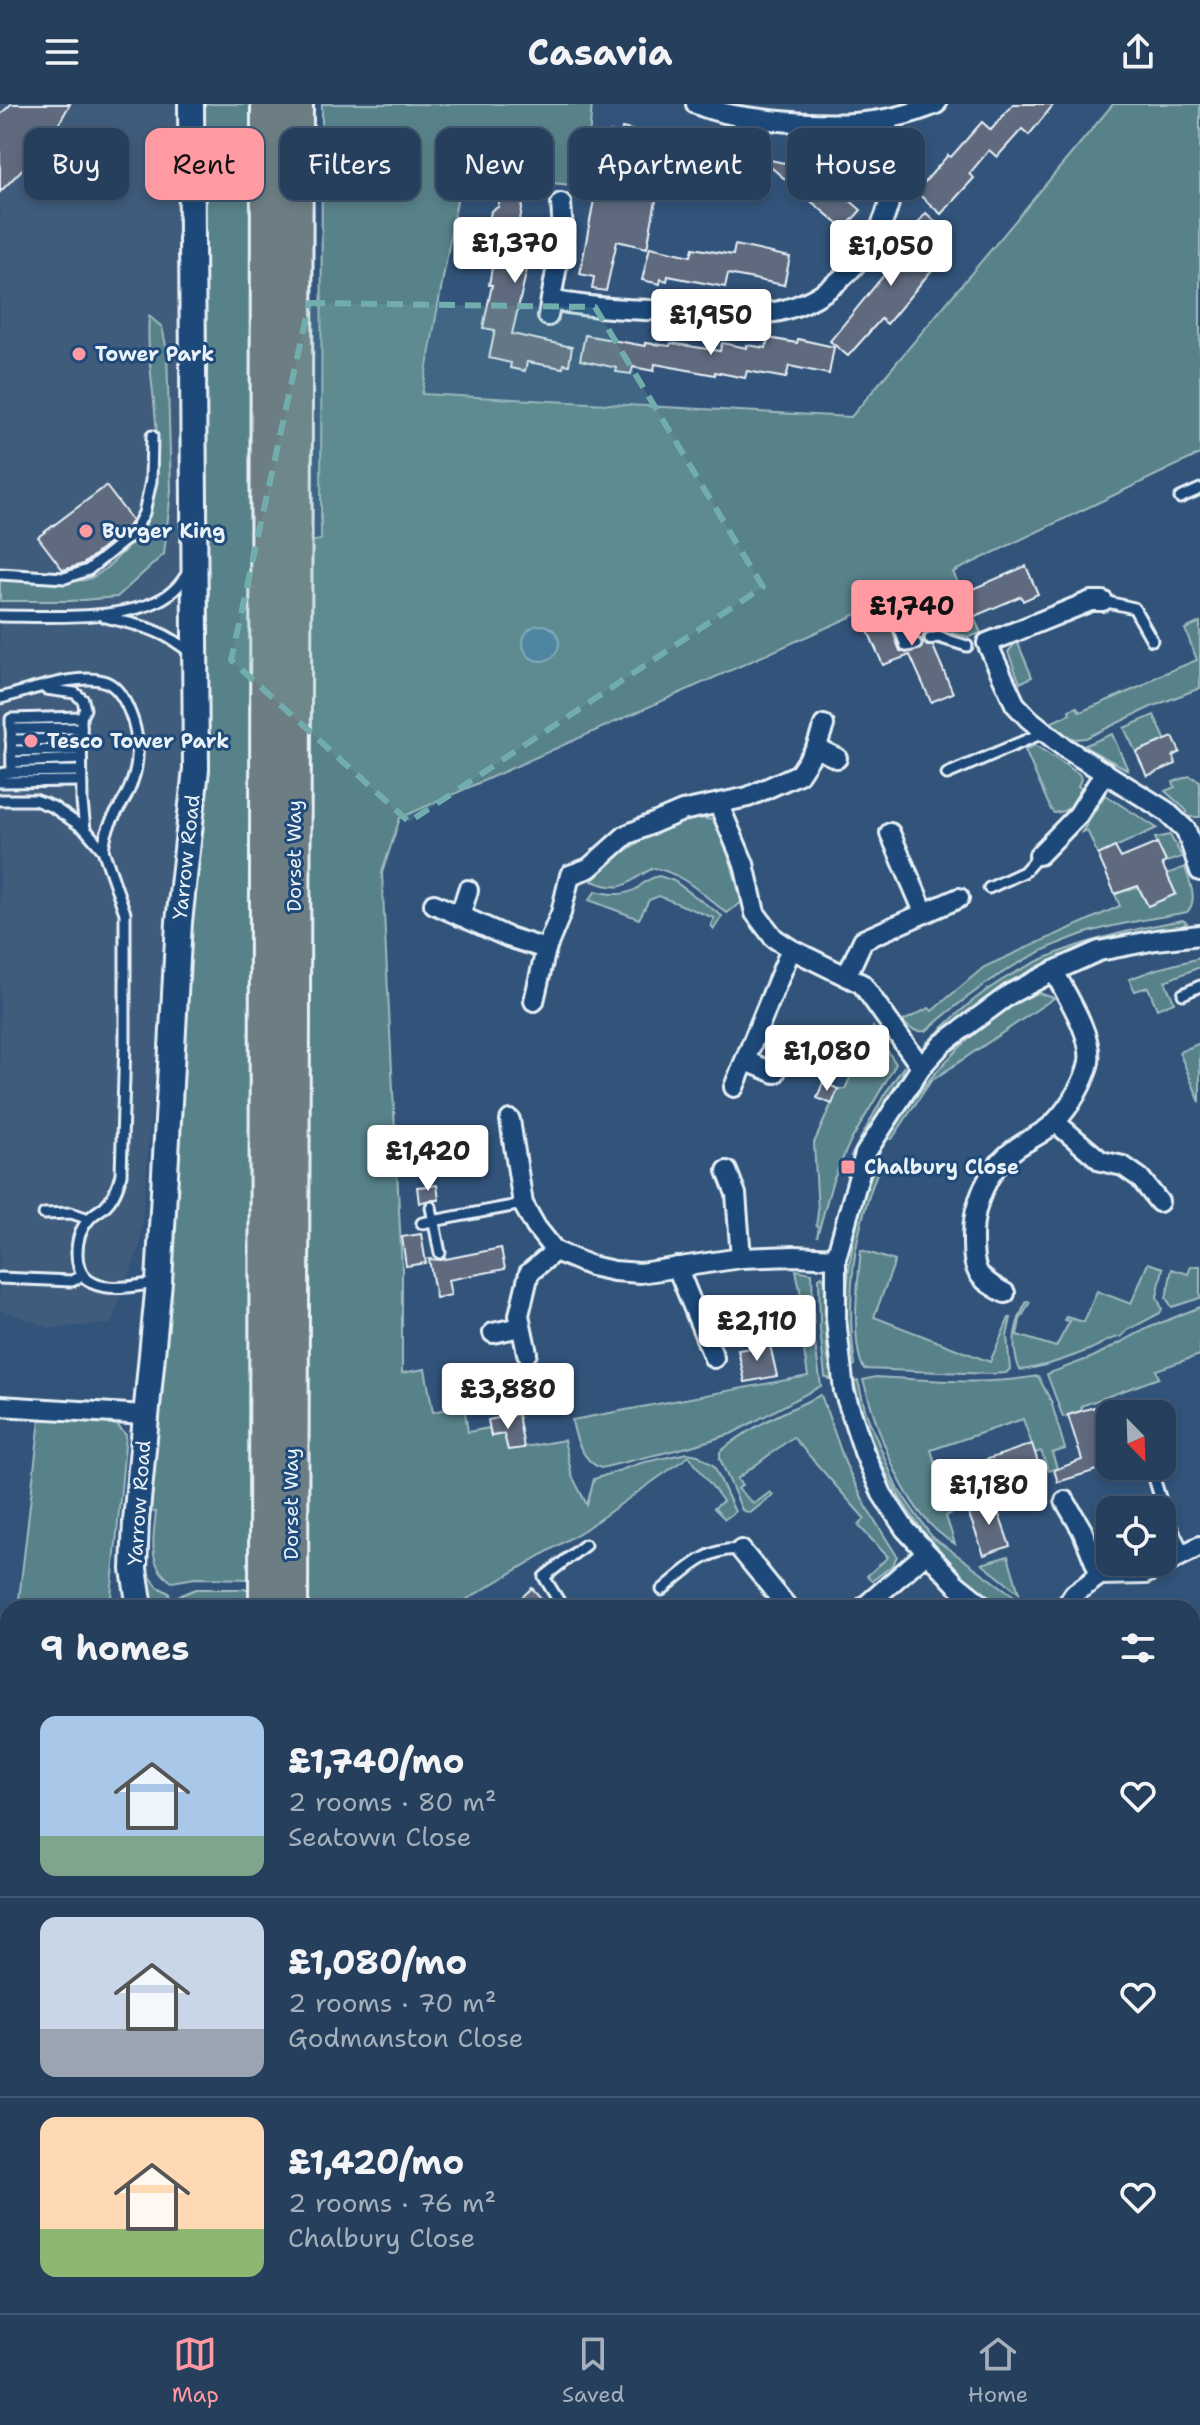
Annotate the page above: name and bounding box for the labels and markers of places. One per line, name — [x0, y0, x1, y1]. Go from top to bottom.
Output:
pin: £1,370 — [450, 217, 580, 285]
pin: £1,050 — [826, 220, 956, 288]
pin: £1,950 — [646, 289, 776, 357]
place label: Tower Park — [95, 341, 214, 367]
marker: Tower Park — [70, 345, 88, 363]
place label: Burger King — [102, 518, 225, 544]
marker: Burger King — [77, 522, 95, 540]
pin: £1,740 — [847, 580, 977, 648]
place label: Tesco Tower Park — [47, 728, 229, 754]
marker: Tesco Tower Park — [22, 732, 40, 750]
pin: £1,080 — [762, 1025, 892, 1093]
pin: £1,420 — [363, 1125, 493, 1193]
place label: Chalbury Close — [864, 1154, 1019, 1180]
marker: Chalbury Close — [839, 1158, 857, 1176]
pin: £2,110 — [692, 1295, 822, 1363]
pin: £3,880 — [443, 1363, 573, 1431]
pin: £1,180 — [924, 1459, 1054, 1527]

